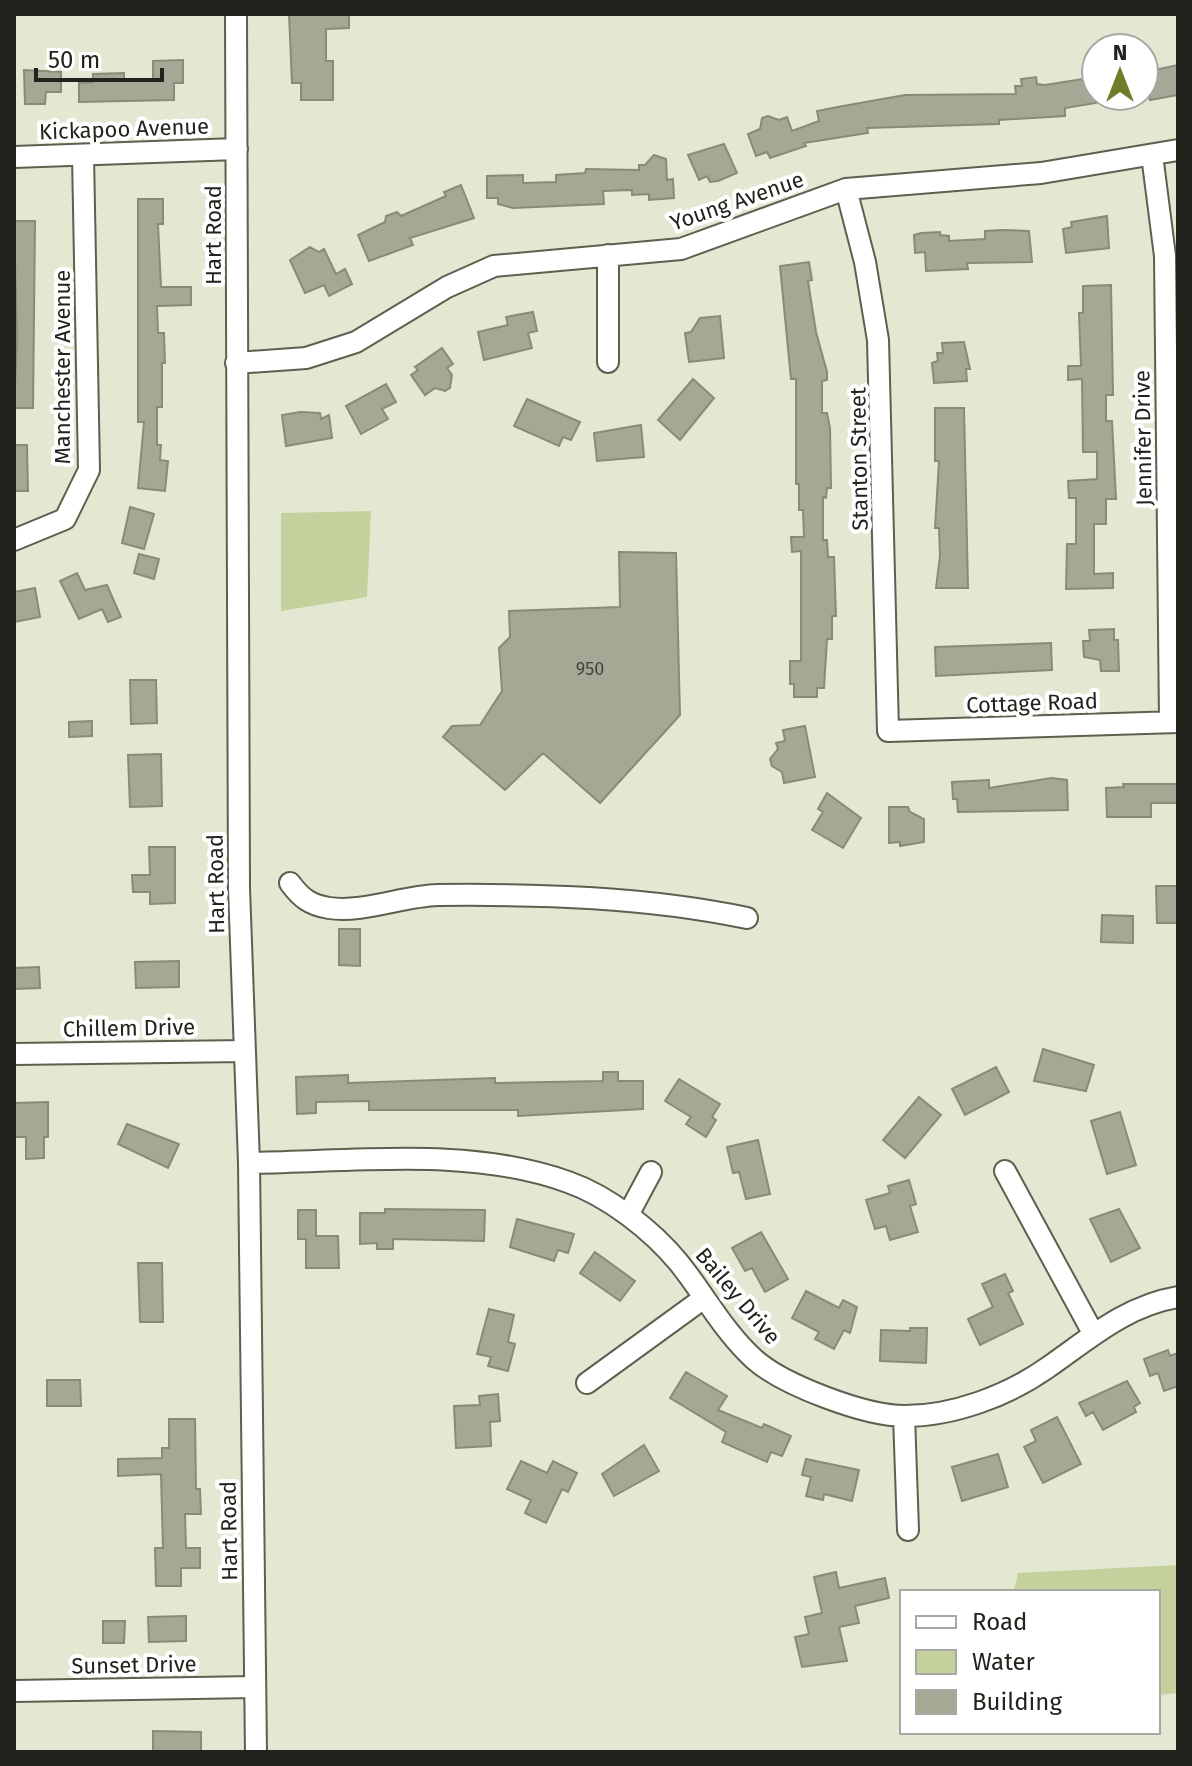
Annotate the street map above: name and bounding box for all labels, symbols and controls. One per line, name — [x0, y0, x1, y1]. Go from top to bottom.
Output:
scale bar — [36, 32, 162, 82]
north arrow — [1080, 32, 1160, 112]
text: N — [1113, 39, 1127, 66]
text: 50 m — [48, 46, 100, 74]
street label: Kickapoo Avenue — [38, 113, 210, 145]
street label: Young Avenue — [667, 166, 807, 236]
street label: Hart Road — [200, 185, 227, 285]
street label: Manchester Avenue — [49, 270, 76, 464]
street label: Jennifer Drive — [1128, 370, 1158, 506]
street label: Stanton Street — [844, 387, 874, 531]
house number: 950 — [576, 658, 604, 680]
street label: Cottage Road — [966, 687, 1098, 719]
street label: Hart Road — [202, 834, 230, 934]
street label: Chillem Drive — [63, 1013, 195, 1043]
street label: Bailey Drive — [690, 1242, 786, 1350]
street label: Hart Road — [215, 1481, 243, 1581]
legend — [900, 1590, 1160, 1734]
text: Road — [972, 1608, 1027, 1636]
text: Water — [972, 1648, 1036, 1676]
street label: Sunset Drive — [71, 1650, 197, 1680]
text: Building — [972, 1688, 1062, 1716]

